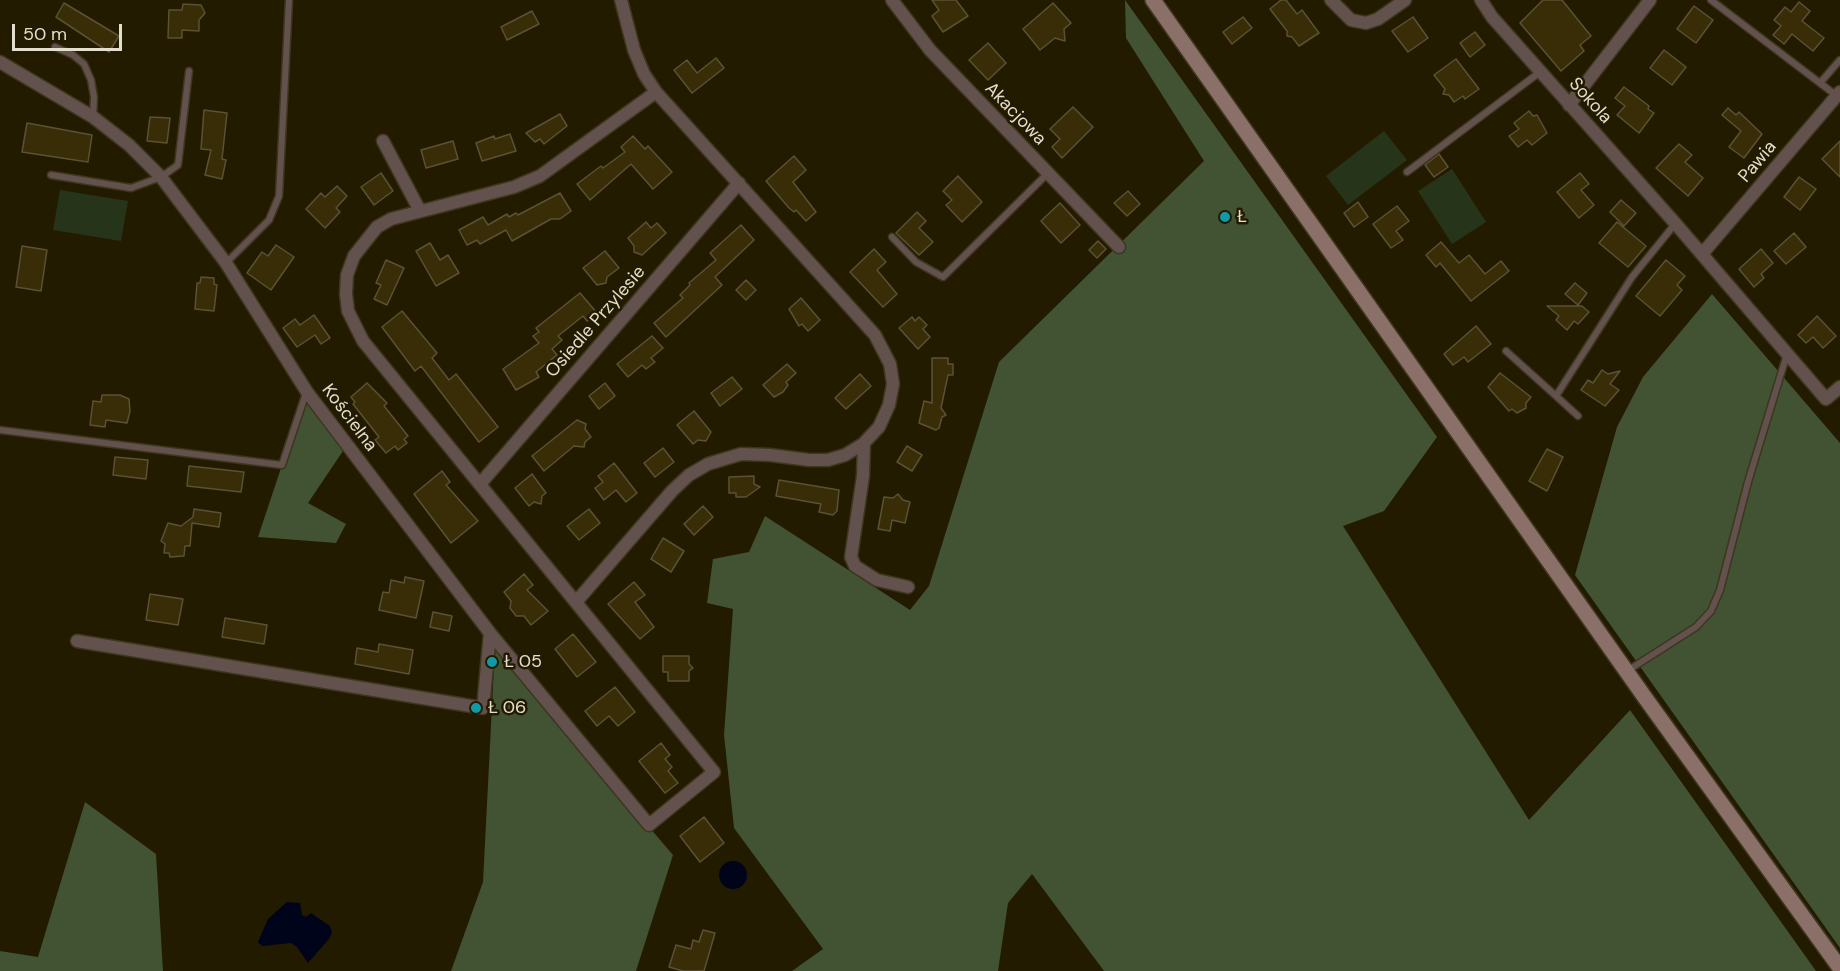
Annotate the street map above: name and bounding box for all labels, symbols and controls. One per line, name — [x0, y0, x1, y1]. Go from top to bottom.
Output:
scale bar — [15, 12, 124, 50]
text: 50 m — [23, 22, 67, 46]
street label: Sokola — [1564, 74, 1616, 128]
street label: Akacjowa — [980, 78, 1050, 150]
street label: Pawia — [1734, 137, 1782, 187]
place label: Ł — [1237, 206, 1247, 228]
marker: Ł — [1218, 210, 1232, 224]
street label: Osiedle Przylesie — [542, 262, 650, 382]
street label: Kościelna — [317, 380, 381, 456]
place label: Ł 05 — [504, 651, 542, 673]
marker: Ł 05 — [485, 655, 499, 669]
place label: Ł 06 — [488, 697, 526, 719]
marker: Ł 06 — [469, 701, 483, 715]

